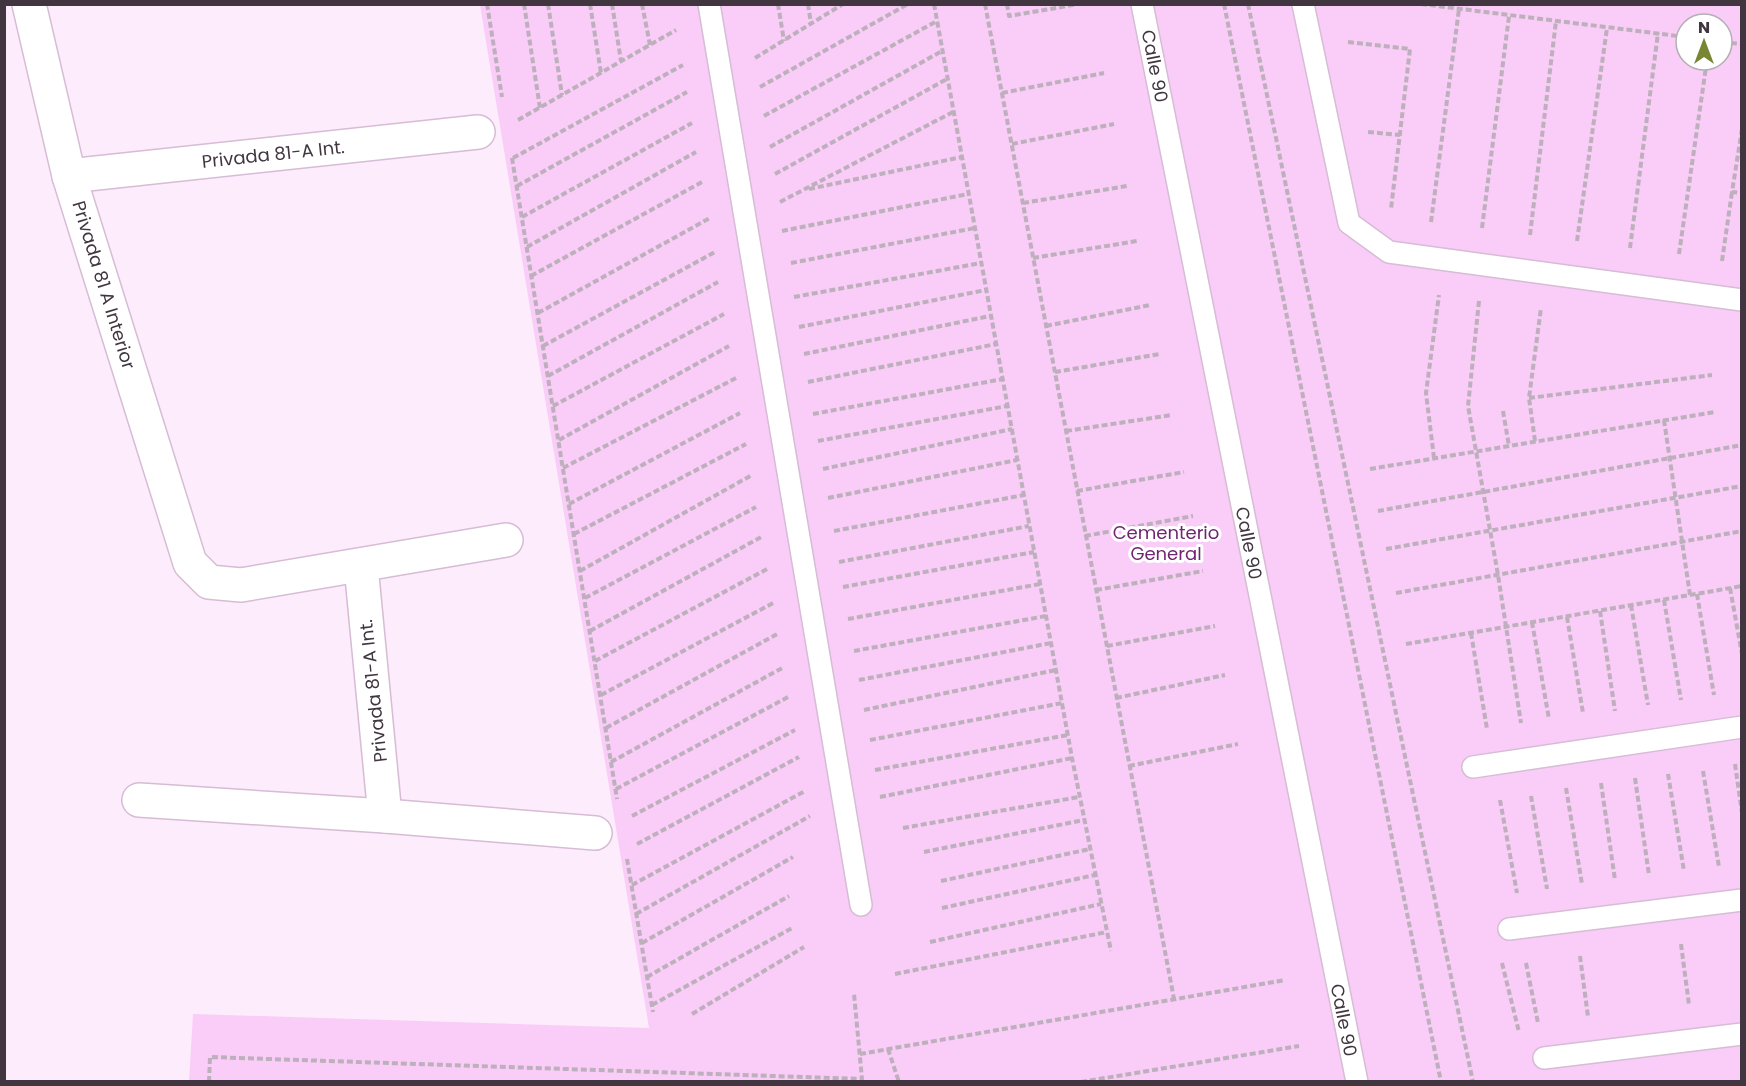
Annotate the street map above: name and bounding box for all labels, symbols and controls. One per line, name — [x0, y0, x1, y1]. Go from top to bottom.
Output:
north arrow — [1674, 12, 1734, 72]
text: N — [1698, 16, 1710, 39]
street label: Calle 90 — [1136, 28, 1174, 104]
street label: Privada 81-A Int. — [200, 134, 346, 174]
street label: Privada 81 A Interior — [66, 198, 142, 373]
street label: Calle 90 — [1230, 505, 1268, 581]
park label: Cementerio General — [1113, 520, 1219, 566]
street label: Privada 81-A Int. — [353, 618, 393, 764]
street label: Calle 90 — [1325, 982, 1363, 1058]

